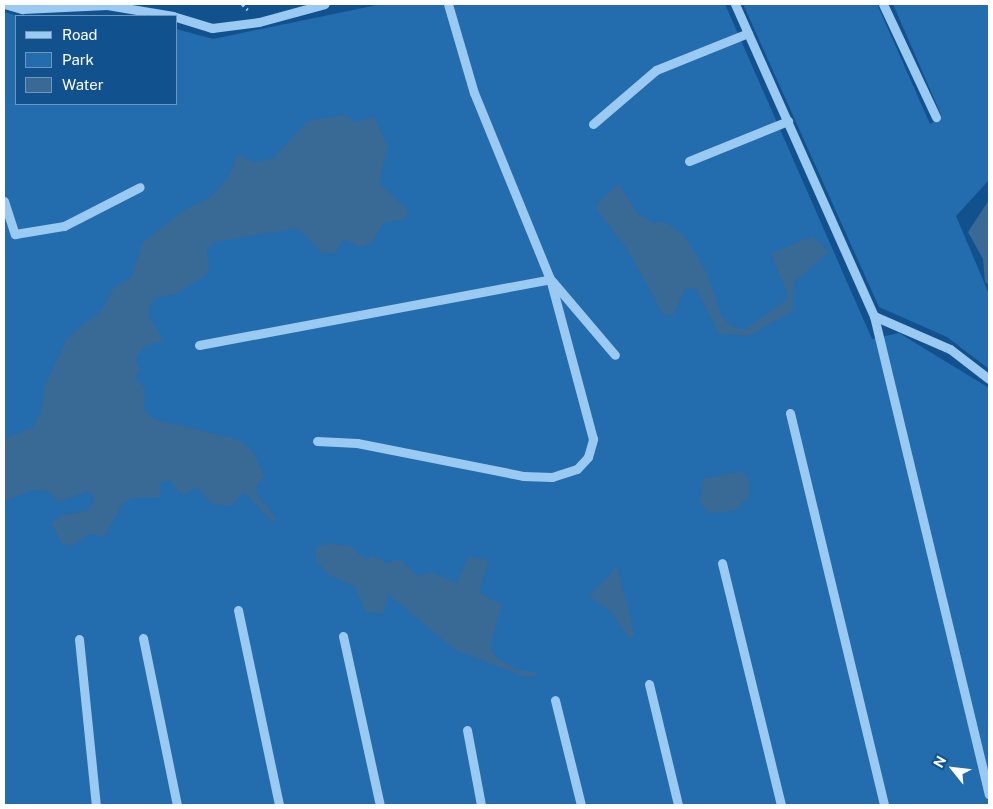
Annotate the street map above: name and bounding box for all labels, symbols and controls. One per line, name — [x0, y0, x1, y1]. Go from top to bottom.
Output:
legend — [15, 15, 178, 105]
text: Road — [62, 26, 98, 43]
text: Park — [62, 51, 94, 68]
text: Water — [62, 76, 104, 93]
north arrow — [928, 744, 978, 794]
text: N — [930, 753, 950, 770]

